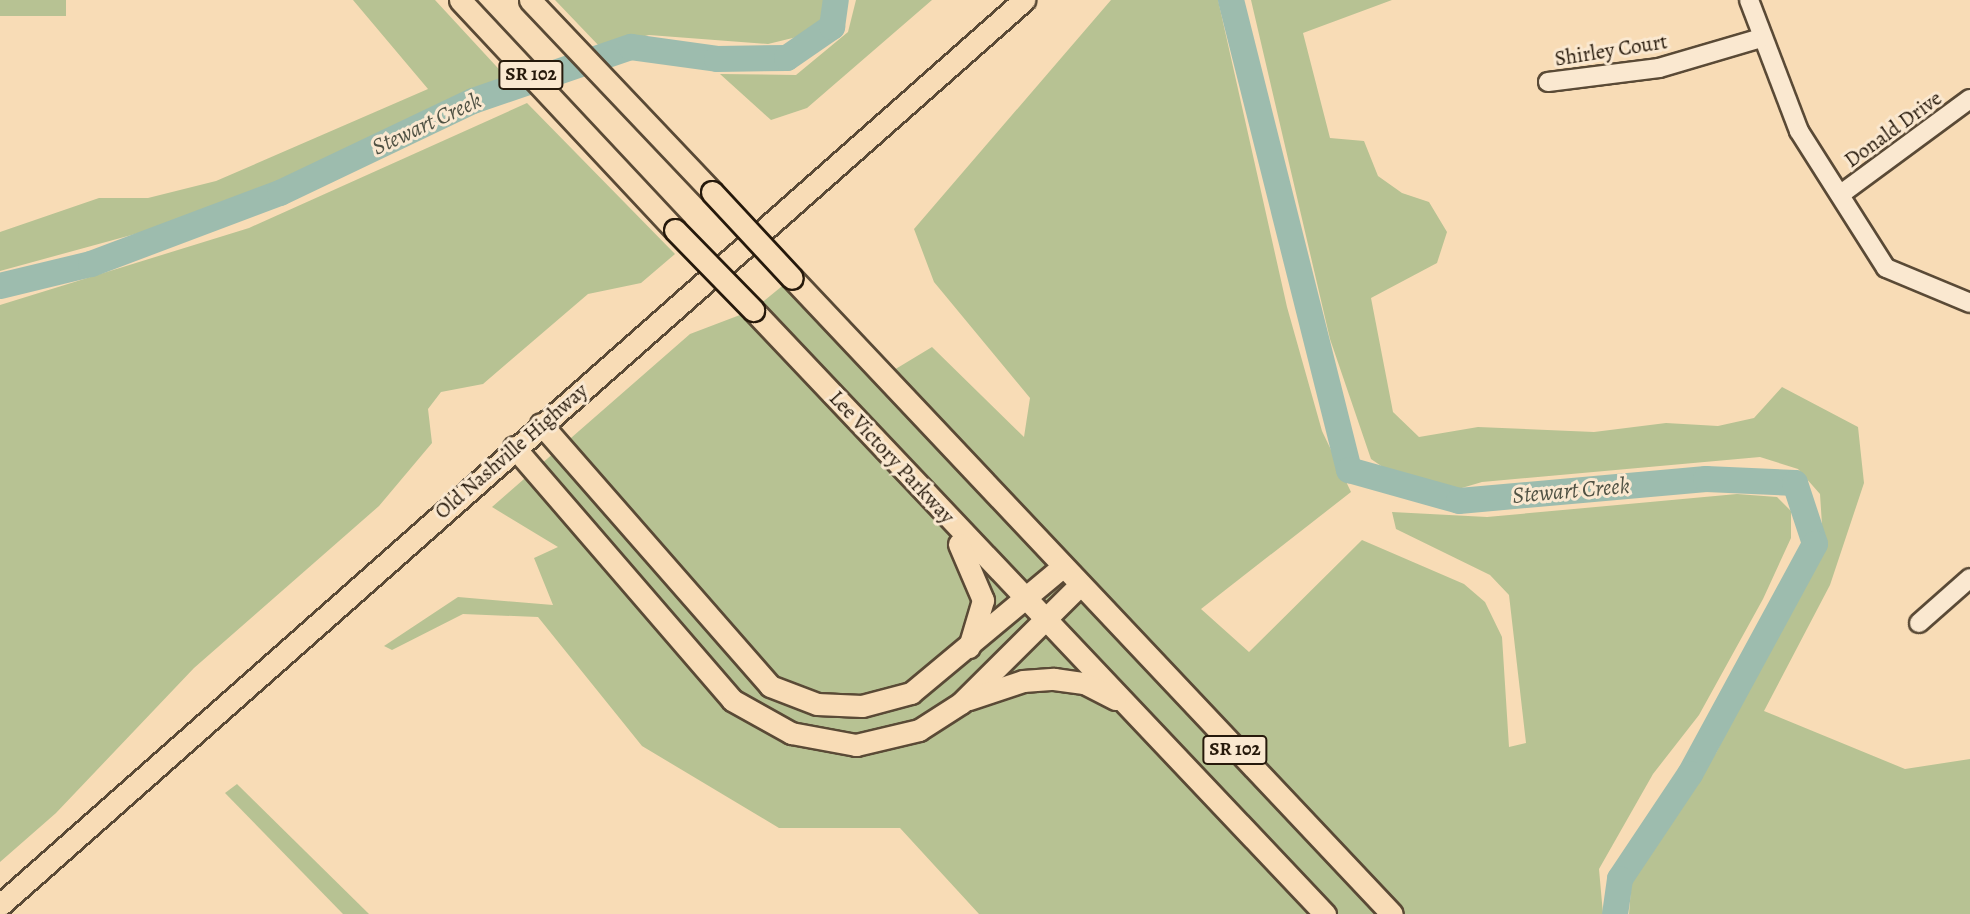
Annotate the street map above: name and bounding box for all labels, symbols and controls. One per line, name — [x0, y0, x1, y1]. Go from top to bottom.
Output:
street label: Shirley Court — [1553, 29, 1669, 71]
road number: SR 102 — [498, 60, 564, 90]
street label: Donald Drive — [1839, 85, 1947, 173]
water label: Stewart Creek — [368, 87, 486, 161]
street label: Old Nashville Highway — [430, 378, 592, 524]
street label: Lee Victory Parkway — [824, 385, 960, 529]
water label: Stewart Creek — [1511, 472, 1631, 510]
road number: SR 102 — [1202, 734, 1268, 765]

